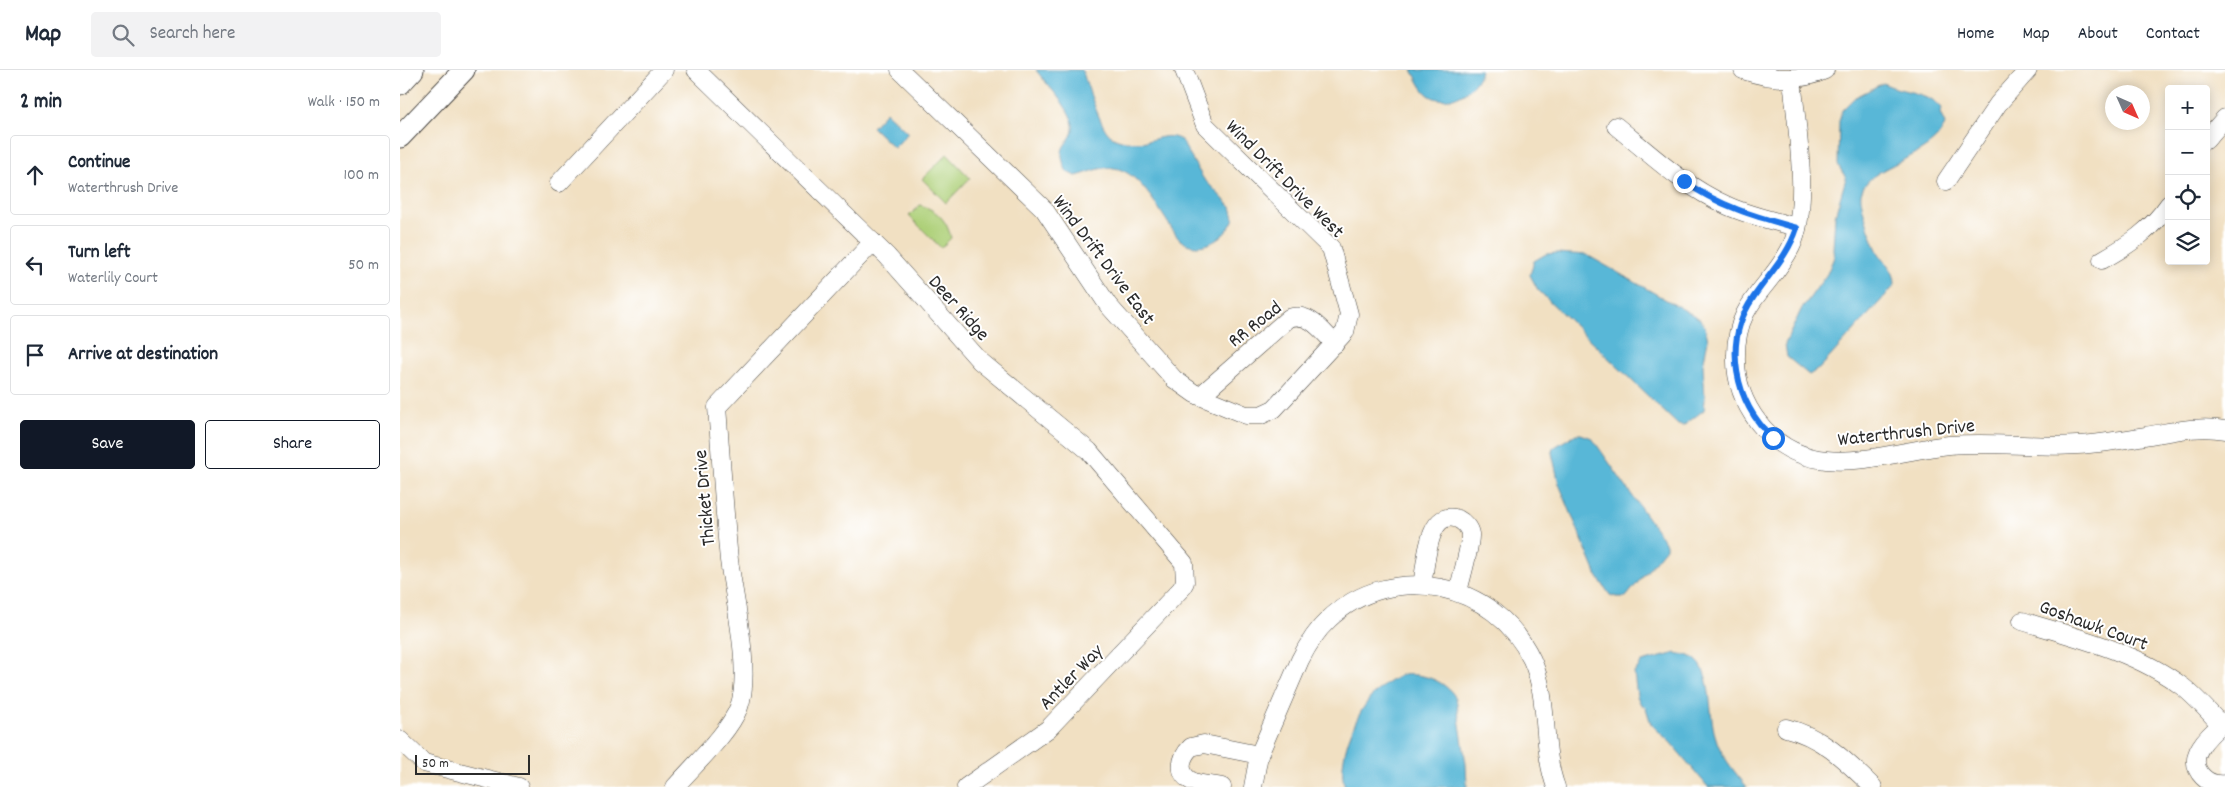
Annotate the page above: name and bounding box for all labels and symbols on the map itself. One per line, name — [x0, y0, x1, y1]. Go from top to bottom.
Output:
north arrow — [2105, 85, 2150, 130]
street label: Wind Drift Drive West — [1218, 114, 1350, 246]
route end — [1673, 170, 1696, 193]
street label: Wind Drift Drive East — [1044, 190, 1161, 332]
street label: Deer Ridge — [921, 270, 995, 348]
street label: RR Road — [1223, 295, 1289, 355]
street label: Waterthrush Drive — [1836, 413, 1976, 455]
route start — [1762, 427, 1785, 450]
street label: Thicket Drive — [688, 448, 724, 547]
street label: Goshawk Court — [2035, 594, 2151, 659]
street label: Antler Way — [1034, 638, 1111, 717]
scale bar — [415, 752, 530, 775]

